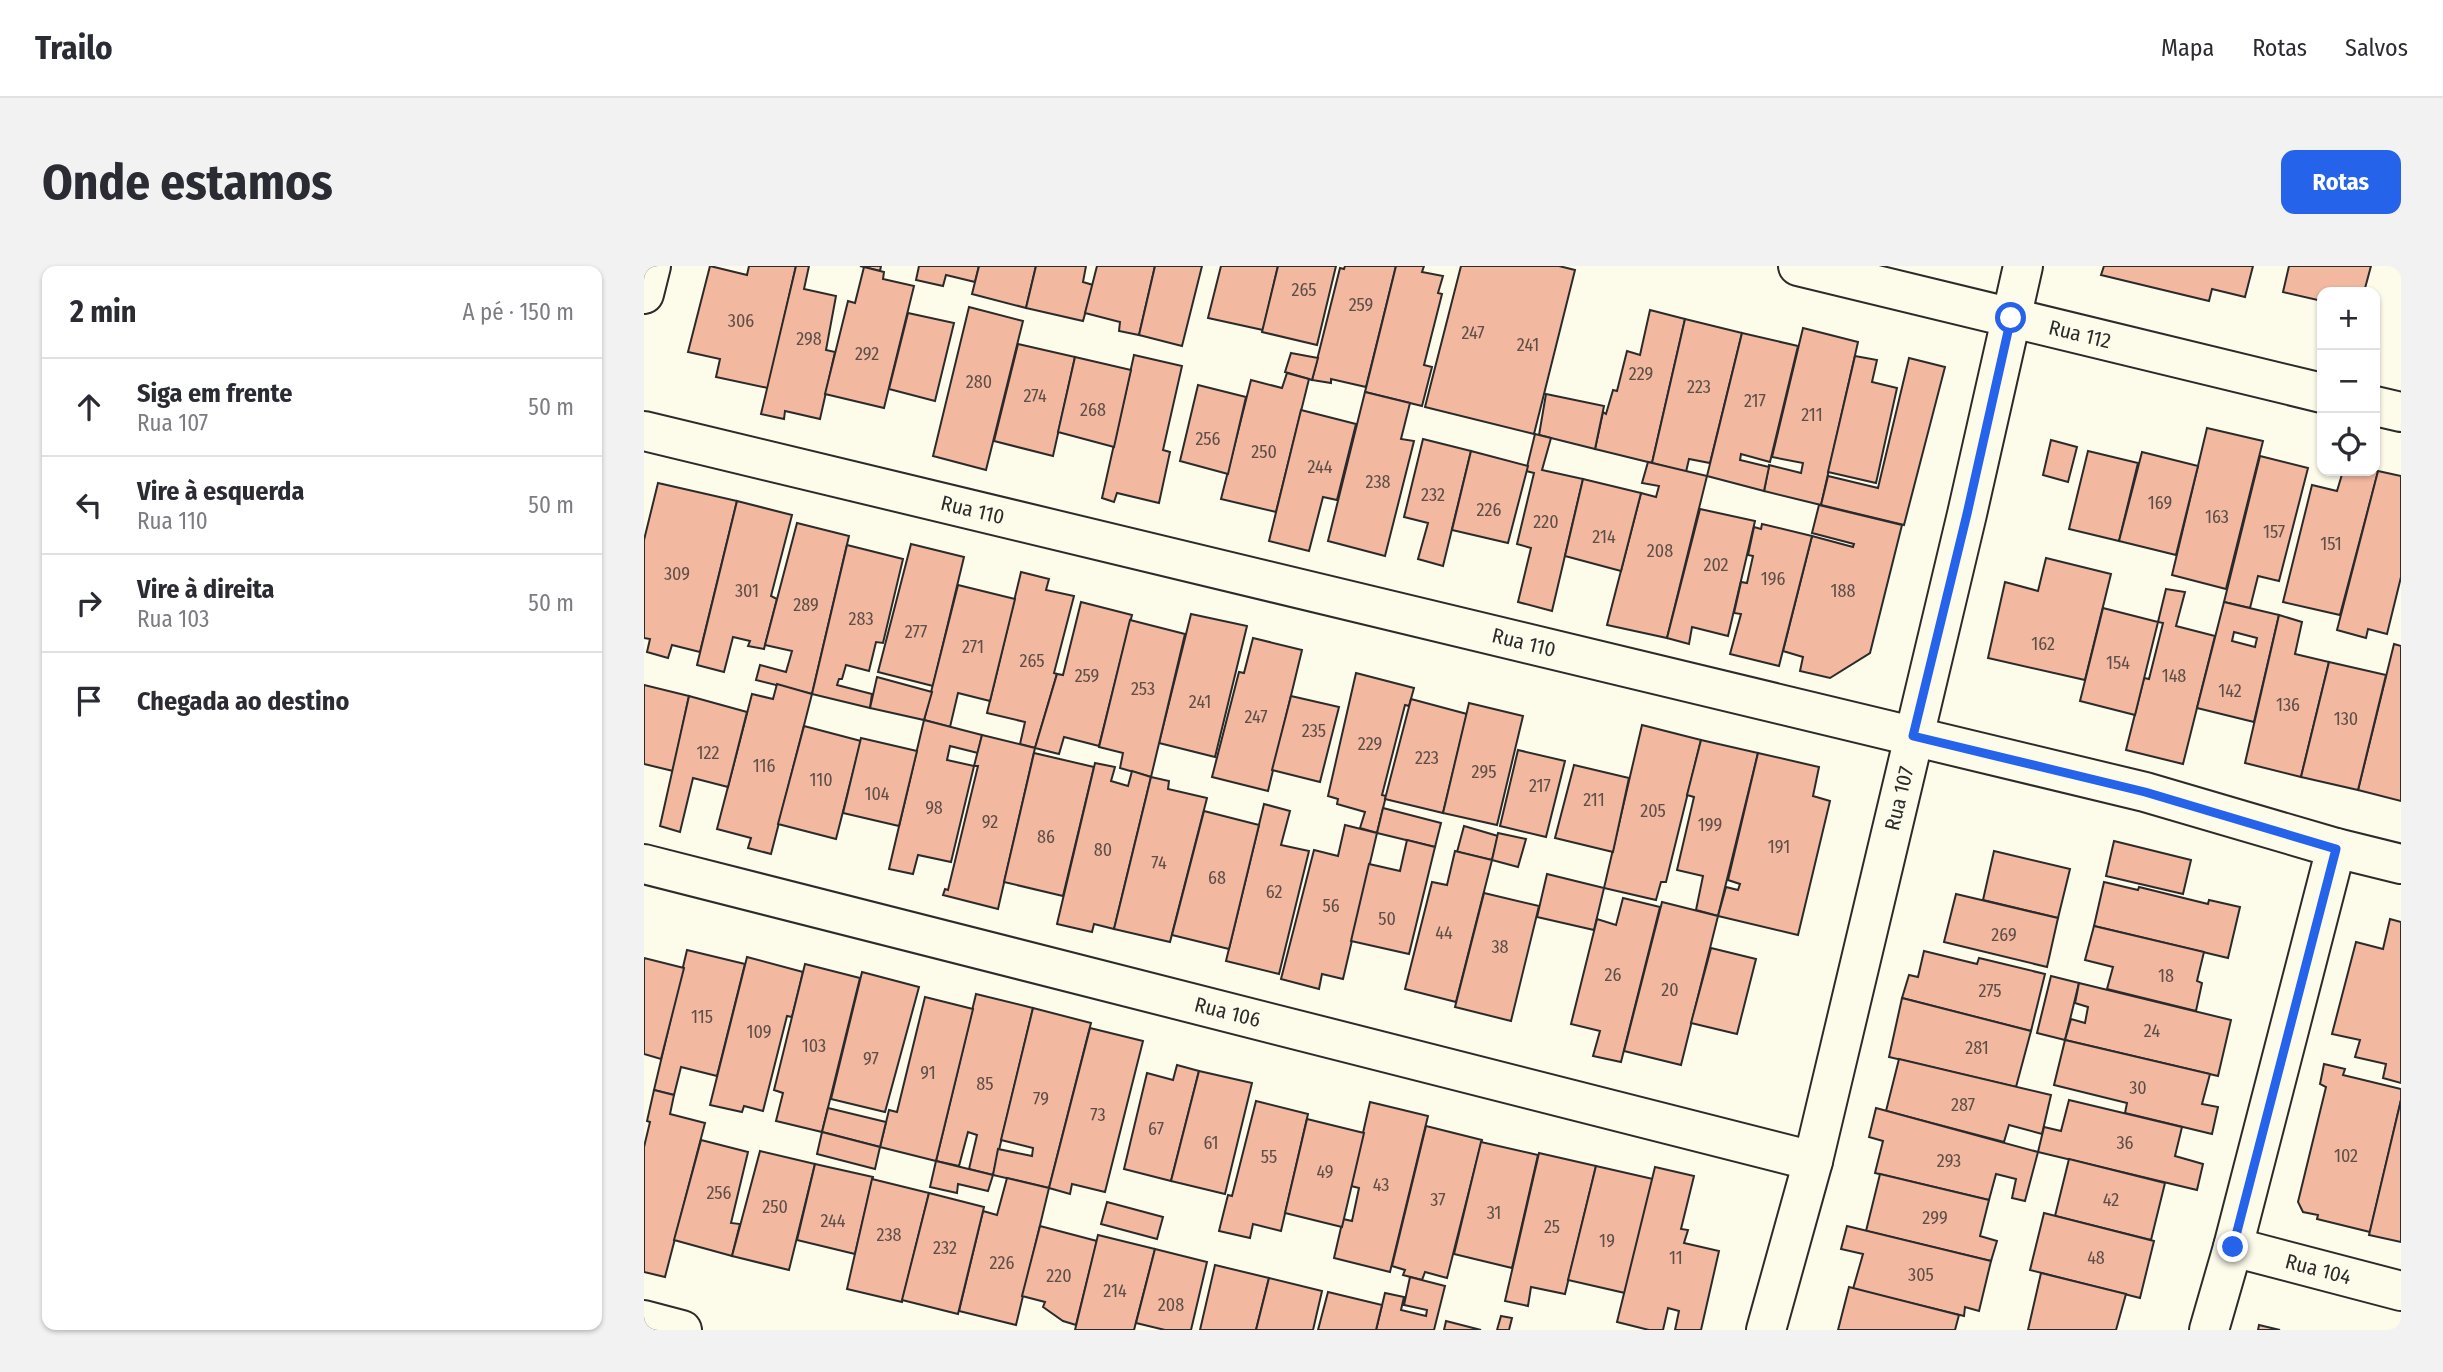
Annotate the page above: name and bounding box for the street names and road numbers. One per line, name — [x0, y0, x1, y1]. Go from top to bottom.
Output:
street label: Rua 112 — [2046, 314, 2114, 354]
street label: Rua 110 — [938, 490, 1007, 530]
street label: Rua 110 — [1489, 622, 1558, 663]
street label: Rua 107 — [1879, 764, 1919, 833]
street label: Rua 106 — [1192, 991, 1263, 1033]
street label: Rua 104 — [2282, 1248, 2354, 1290]

